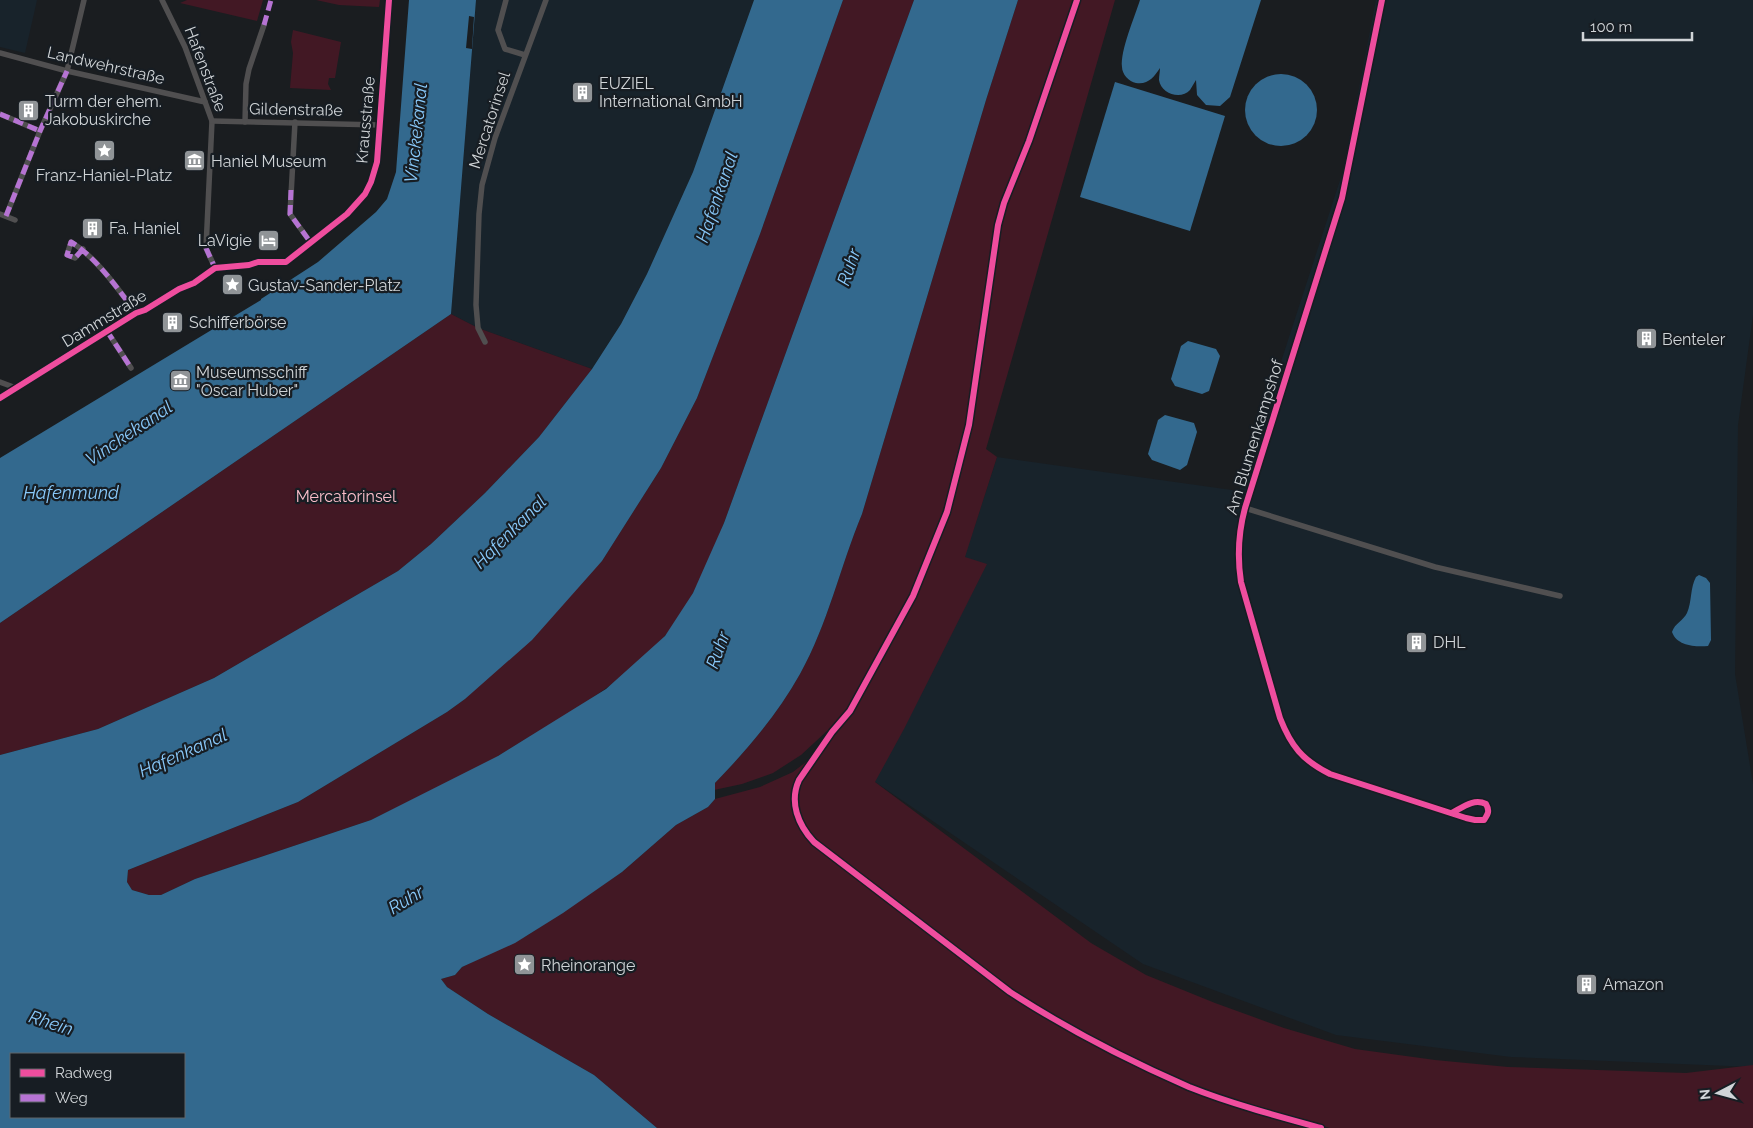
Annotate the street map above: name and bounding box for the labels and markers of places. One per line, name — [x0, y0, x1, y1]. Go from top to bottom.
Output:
place label: EUZIEL International GmbH — [599, 74, 743, 111]
building icon: EUZIEL International GmbH — [571, 80, 595, 104]
place label: Turm der ehem. Jakobuskirche — [45, 92, 162, 129]
building icon: Turm der ehem. Jakobuskirche — [17, 98, 41, 122]
place icon: Franz-Haniel-Platz — [92, 139, 116, 163]
museum icon: Haniel Museum — [183, 149, 207, 173]
place label: Haniel Museum — [211, 152, 326, 171]
place label: Franz-Haniel-Platz — [36, 166, 172, 185]
building icon: Fa. Haniel — [81, 216, 105, 240]
place label: Fa. Haniel — [109, 219, 181, 238]
hotel icon: LaVigie — [256, 228, 280, 252]
place label: LaVigie — [198, 231, 252, 250]
place icon: Gustav-Sander-Platz — [220, 273, 244, 297]
place label: Gustav-Sander-Platz — [248, 276, 401, 295]
building icon: Schifferbörse — [161, 310, 185, 334]
place label: Schifferbörse — [189, 313, 287, 332]
building icon: Benteler — [1634, 327, 1658, 351]
place label: Benteler — [1662, 330, 1726, 349]
place label: Museumsschiff "Oscar Huber" — [196, 363, 308, 400]
museum icon: Museumsschiff "Oscar Huber" — [168, 369, 192, 393]
building icon: DHL — [1405, 630, 1429, 654]
place label: DHL — [1433, 633, 1466, 652]
place icon: Rheinorange — [513, 953, 537, 977]
place label: Rheinorange — [541, 956, 635, 975]
building icon: Amazon — [1575, 972, 1599, 996]
place label: Amazon — [1603, 975, 1664, 994]

